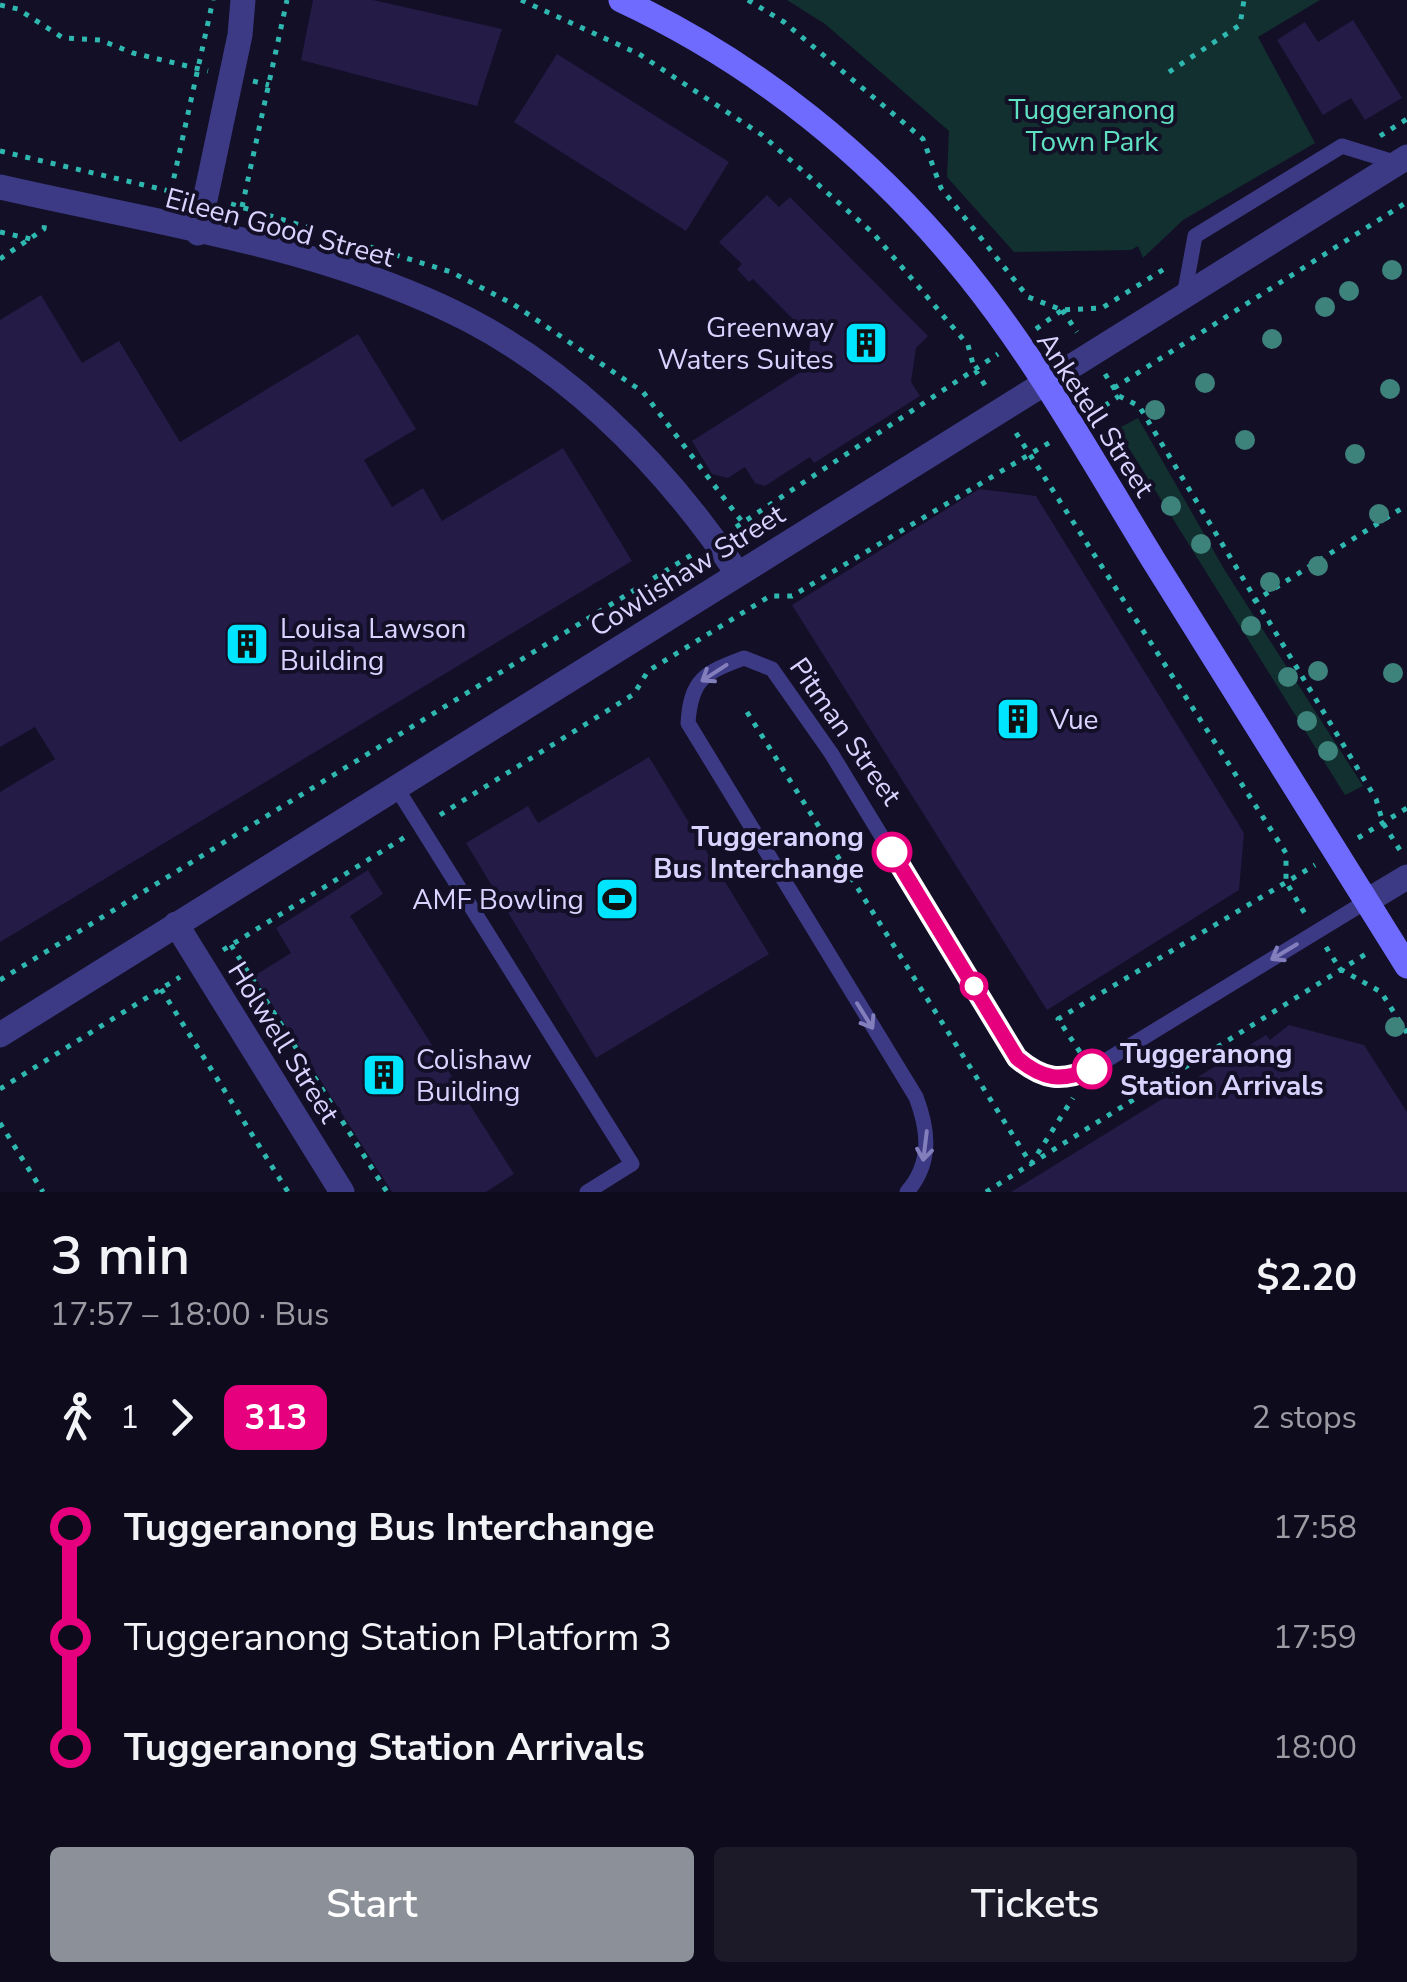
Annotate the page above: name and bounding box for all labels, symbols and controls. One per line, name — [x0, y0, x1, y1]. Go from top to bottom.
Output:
park label: Tuggeranong Town Park — [1009, 91, 1175, 161]
street label: Eileen Good Street — [161, 179, 398, 277]
place label: Greenway Waters Suites — [657, 309, 835, 379]
building icon: Greenway Waters Suites — [843, 320, 889, 366]
street label: Anketell Street — [1028, 325, 1163, 505]
street label: Cowlishaw Street — [583, 496, 792, 646]
place label: Louisa Lawson Building — [280, 610, 466, 680]
building icon: Louisa Lawson Building — [224, 621, 270, 667]
street label: Pitman Street — [780, 650, 910, 813]
one-way arrow — [700, 663, 728, 683]
building icon: Vue — [995, 696, 1041, 742]
place label: Vue — [1049, 701, 1099, 739]
place label: Tuggeranong Bus Interchange — [653, 818, 864, 888]
marker: Tuggeranong Bus Interchange — [873, 833, 911, 871]
sports icon: AMF Bowling — [594, 876, 640, 922]
place label: AMF Bowling — [412, 881, 584, 919]
one-way arrow — [1270, 942, 1298, 962]
street label: Holwell Street — [218, 955, 348, 1130]
unlabelled marker — [961, 973, 987, 999]
one-way arrow — [855, 1001, 875, 1030]
place label: Tuggeranong Station Arrivals — [1120, 1035, 1324, 1105]
place label: Colishaw Building — [416, 1041, 532, 1111]
marker: Tuggeranong Station Arrivals — [1073, 1050, 1111, 1088]
building icon: Colishaw Building — [361, 1052, 407, 1098]
one-way arrow — [915, 1129, 934, 1162]
text: 3 min — [50, 1218, 190, 1293]
text: $2.20 — [1256, 1252, 1357, 1303]
text: 17:57 – 18:00 · Bus — [50, 1293, 329, 1336]
icon: walk — [50, 1390, 105, 1445]
icon: forward — [154, 1390, 209, 1445]
text: 313 — [244, 1394, 307, 1441]
text: 1 — [120, 1396, 139, 1439]
text: 2 stops — [1251, 1396, 1357, 1439]
text: Tuggeranong Bus Interchange — [124, 1502, 654, 1553]
text: 17:58 — [1273, 1506, 1357, 1549]
text: Tuggeranong Station Platform 3 — [124, 1612, 672, 1663]
text: 17:59 — [1273, 1616, 1357, 1659]
text: Tuggeranong Station Arrivals — [124, 1722, 645, 1773]
text: 18:00 — [1273, 1726, 1357, 1769]
button: Start — [50, 1847, 694, 1962]
button: Tickets — [714, 1847, 1357, 1962]

